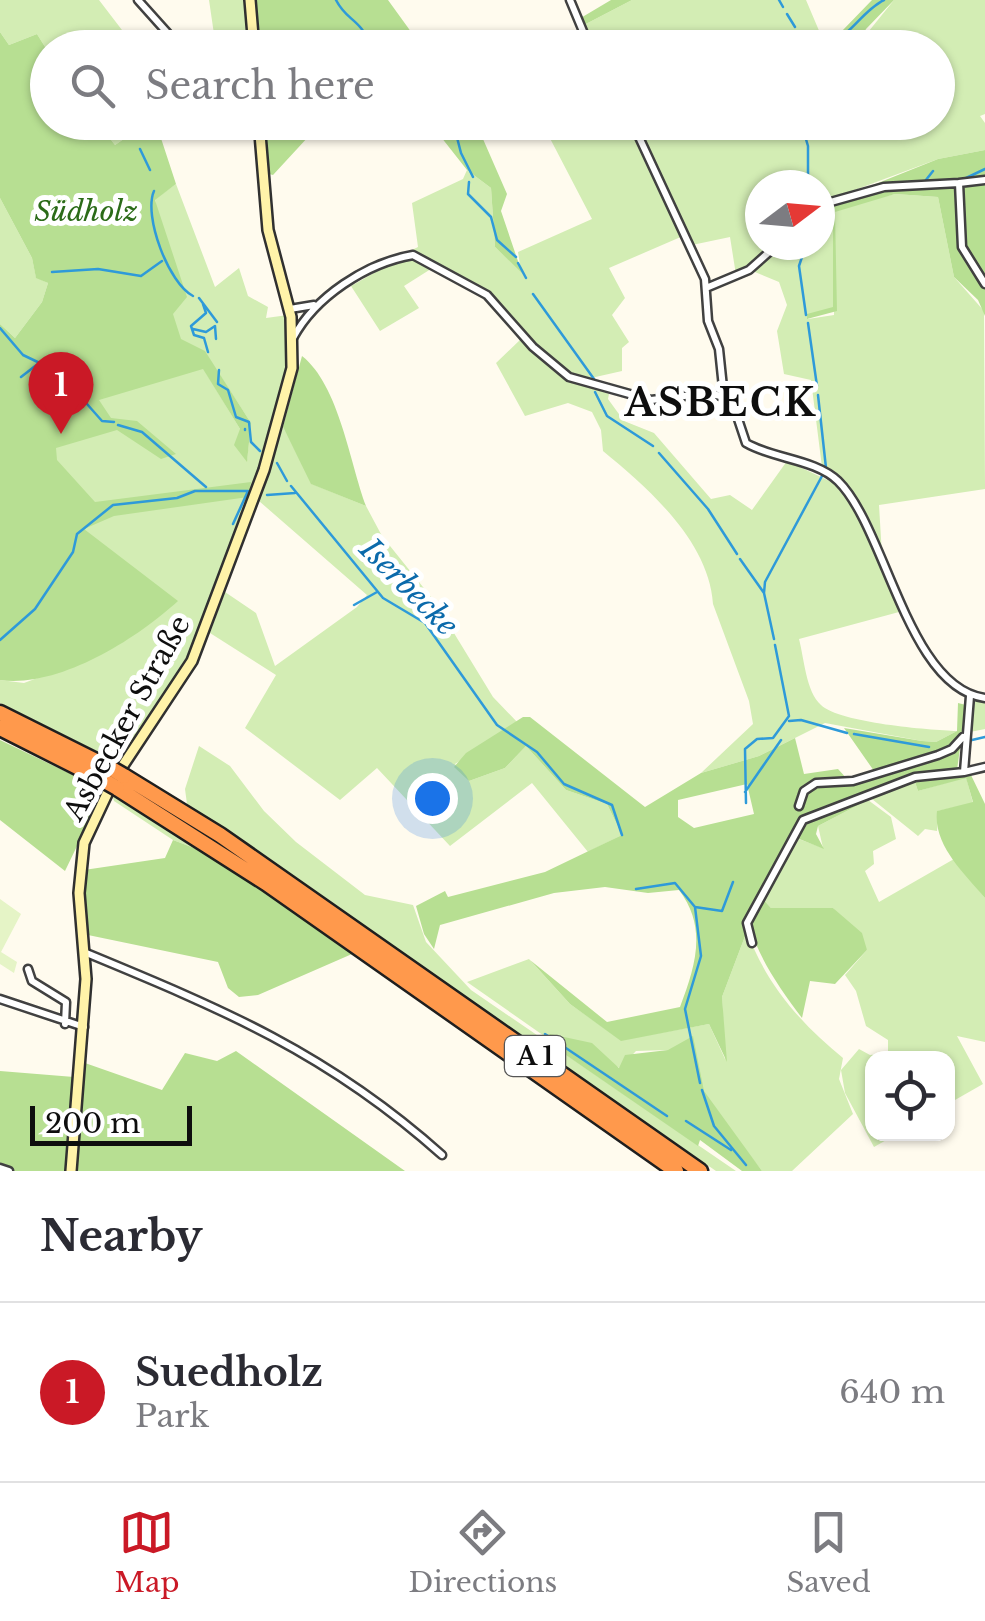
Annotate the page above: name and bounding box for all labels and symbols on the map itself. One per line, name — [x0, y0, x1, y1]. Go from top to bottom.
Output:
north arrow — [745, 170, 835, 260]
park label: Südholz — [34, 194, 138, 229]
pin: 1 — [28, 352, 94, 434]
district label: ASBECK — [624, 379, 817, 426]
water label: Iserbecke — [352, 530, 466, 644]
street label: Asbecker Straße — [56, 609, 198, 828]
your location — [407, 773, 458, 824]
road number: A 1 — [505, 1036, 565, 1076]
scale bar — [30, 1101, 192, 1146]

